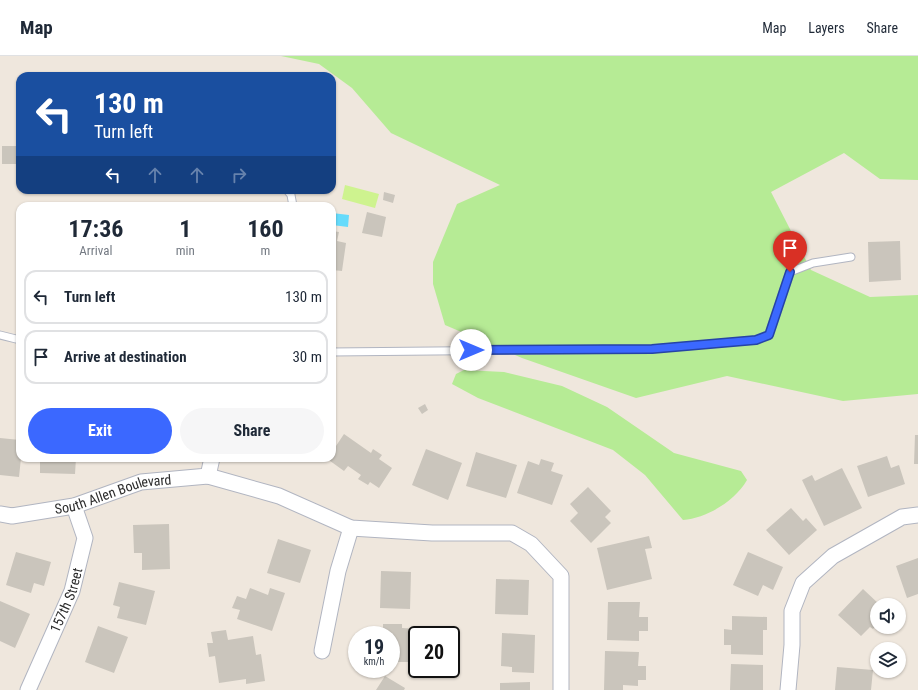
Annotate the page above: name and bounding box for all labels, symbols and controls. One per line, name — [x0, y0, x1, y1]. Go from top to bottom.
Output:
text: Map — [20, 16, 53, 39]
text: Map — [762, 20, 786, 36]
text: Layers — [808, 20, 845, 36]
text: Share — [867, 20, 898, 36]
text: 130 m — [94, 87, 164, 120]
icon: left — [28, 88, 80, 140]
text: Turn left — [94, 121, 153, 142]
icon: left — [102, 164, 124, 186]
icon: ahead — [144, 164, 166, 186]
icon: ahead — [186, 164, 208, 186]
icon: right — [228, 164, 250, 186]
text: 17:36 — [68, 215, 123, 243]
text: 1 — [179, 215, 191, 243]
text: 160 — [247, 215, 284, 243]
pin — [773, 231, 807, 272]
icon: arrive — [779, 237, 801, 259]
text: Arrival — [79, 243, 112, 258]
text: min — [176, 243, 195, 258]
text: m — [261, 243, 270, 258]
icon: left — [30, 286, 52, 308]
text: Turn left — [64, 288, 115, 306]
text: 130 m — [285, 288, 322, 306]
position arrow — [450, 329, 492, 371]
icon: arrive — [30, 346, 52, 368]
text: Arrive at destination — [64, 348, 187, 366]
text: 30 m — [292, 348, 322, 366]
button: Exit — [28, 408, 172, 454]
button: Share — [180, 408, 324, 454]
street label: South Allen Boulevard — [53, 471, 172, 517]
street label: 157th Street — [47, 566, 85, 635]
map controls — [870, 598, 906, 678]
button: sound — [870, 598, 906, 634]
speed limit sign: 20 — [408, 626, 460, 678]
text: 19 — [364, 635, 384, 659]
button: layers — [870, 642, 906, 678]
text: km/h — [364, 656, 384, 667]

